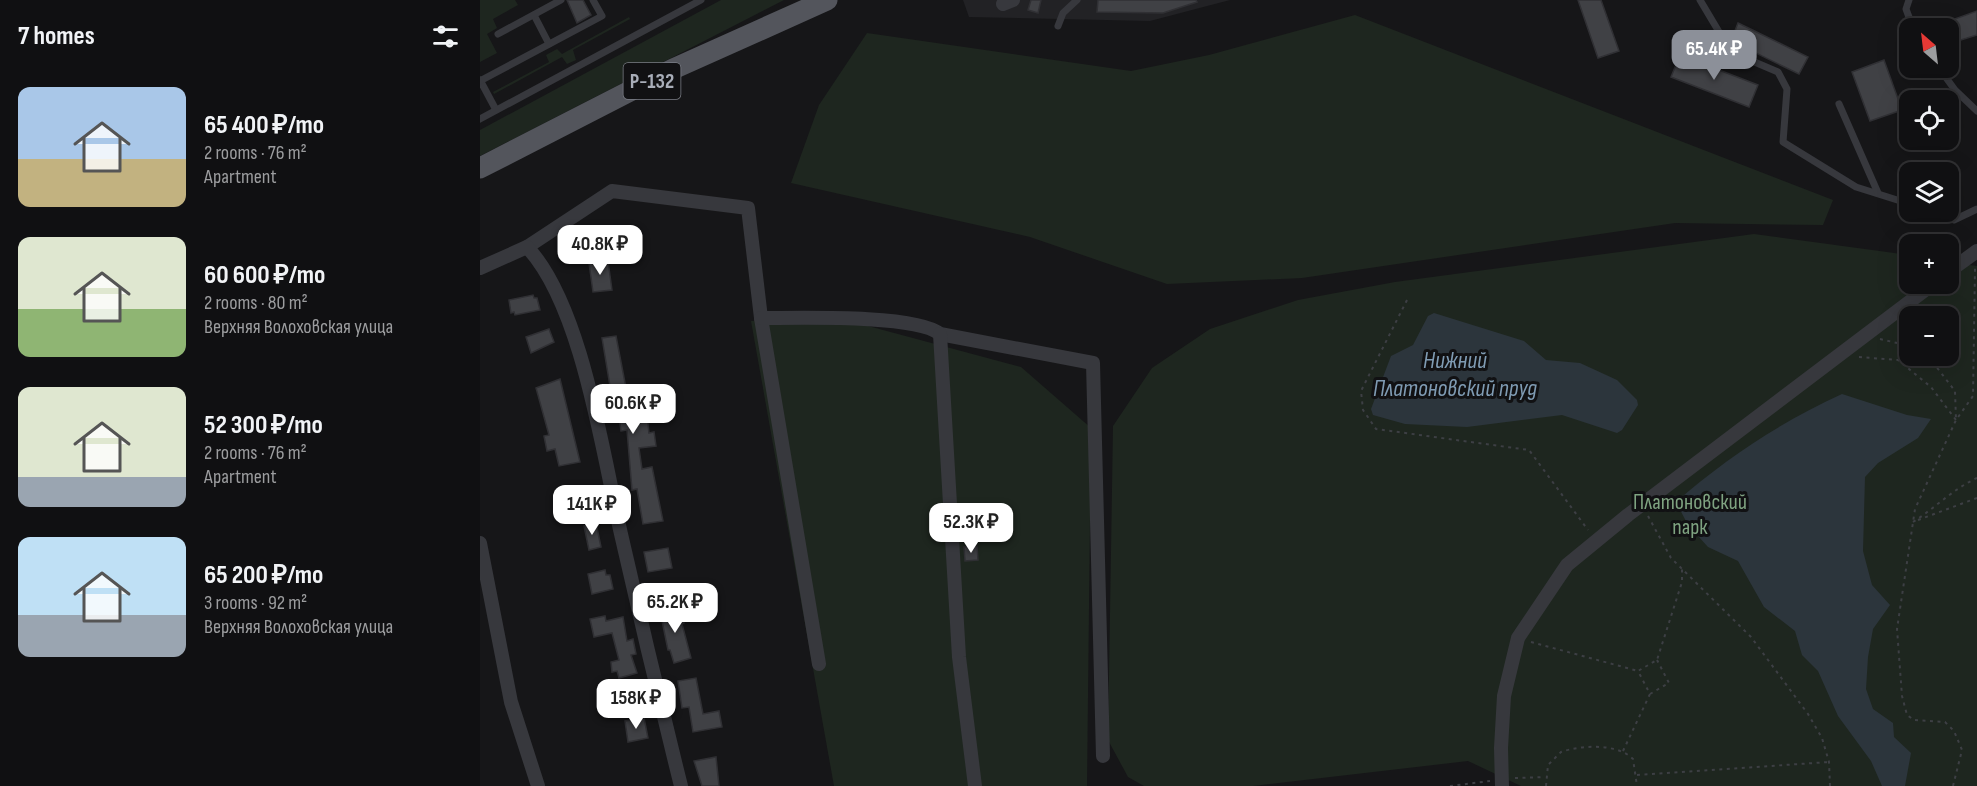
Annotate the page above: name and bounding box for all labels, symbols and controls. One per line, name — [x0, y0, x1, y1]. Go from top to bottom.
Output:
north arrow — [1899, 18, 1959, 78]
map controls — [1899, 18, 1959, 366]
icon: filters — [429, 20, 462, 53]
text: 7 homes — [18, 21, 95, 52]
pin: 65.4K ₽ — [1659, 30, 1769, 81]
text: 65.4K ₽ — [1686, 37, 1742, 61]
road number: Р-132 — [624, 63, 681, 99]
button: locate — [1899, 90, 1959, 150]
text: 65 400 ₽/mo — [204, 110, 324, 141]
icon: home — [66, 111, 138, 183]
text: 2 rooms · 76 m² — [204, 141, 307, 165]
button: layers — [1899, 162, 1959, 222]
text: Apartment — [204, 165, 277, 189]
pin: 40.8K ₽ — [545, 225, 655, 276]
text: 40.8K ₽ — [572, 232, 628, 256]
button: + — [1899, 234, 1959, 294]
text: 60 600 ₽/mo — [204, 260, 325, 291]
icon: home — [66, 261, 138, 333]
text: 2 rooms · 80 m² — [204, 291, 308, 315]
button: − — [1899, 306, 1959, 366]
text: Верхняя Волоховская улица — [204, 315, 393, 339]
water label: Нижний Платоновский пруд — [1373, 346, 1537, 403]
pin: 60.6K ₽ — [578, 384, 688, 435]
text: 60.6K ₽ — [605, 391, 661, 415]
text: 52 300 ₽/mo — [204, 410, 323, 441]
icon: home — [66, 411, 138, 483]
text: 2 rooms · 76 m² — [204, 441, 307, 465]
text: Apartment — [204, 465, 277, 489]
pin: 141K ₽ — [543, 485, 641, 536]
park label: Платоновский парк — [1633, 489, 1747, 541]
text: 141K ₽ — [567, 492, 617, 516]
pin: 52.3K ₽ — [916, 503, 1026, 554]
text: 52.3K ₽ — [943, 510, 999, 534]
text: 65 200 ₽/mo — [204, 560, 323, 591]
icon: home — [66, 561, 138, 633]
pin: 65.2K ₽ — [620, 583, 730, 634]
text: 65.2K ₽ — [647, 590, 703, 614]
text: 3 rooms · 92 m² — [204, 591, 307, 615]
text: Верхняя Волоховская улица — [204, 615, 393, 639]
pin: 158K ₽ — [587, 679, 685, 730]
text: 158K ₽ — [611, 686, 661, 710]

